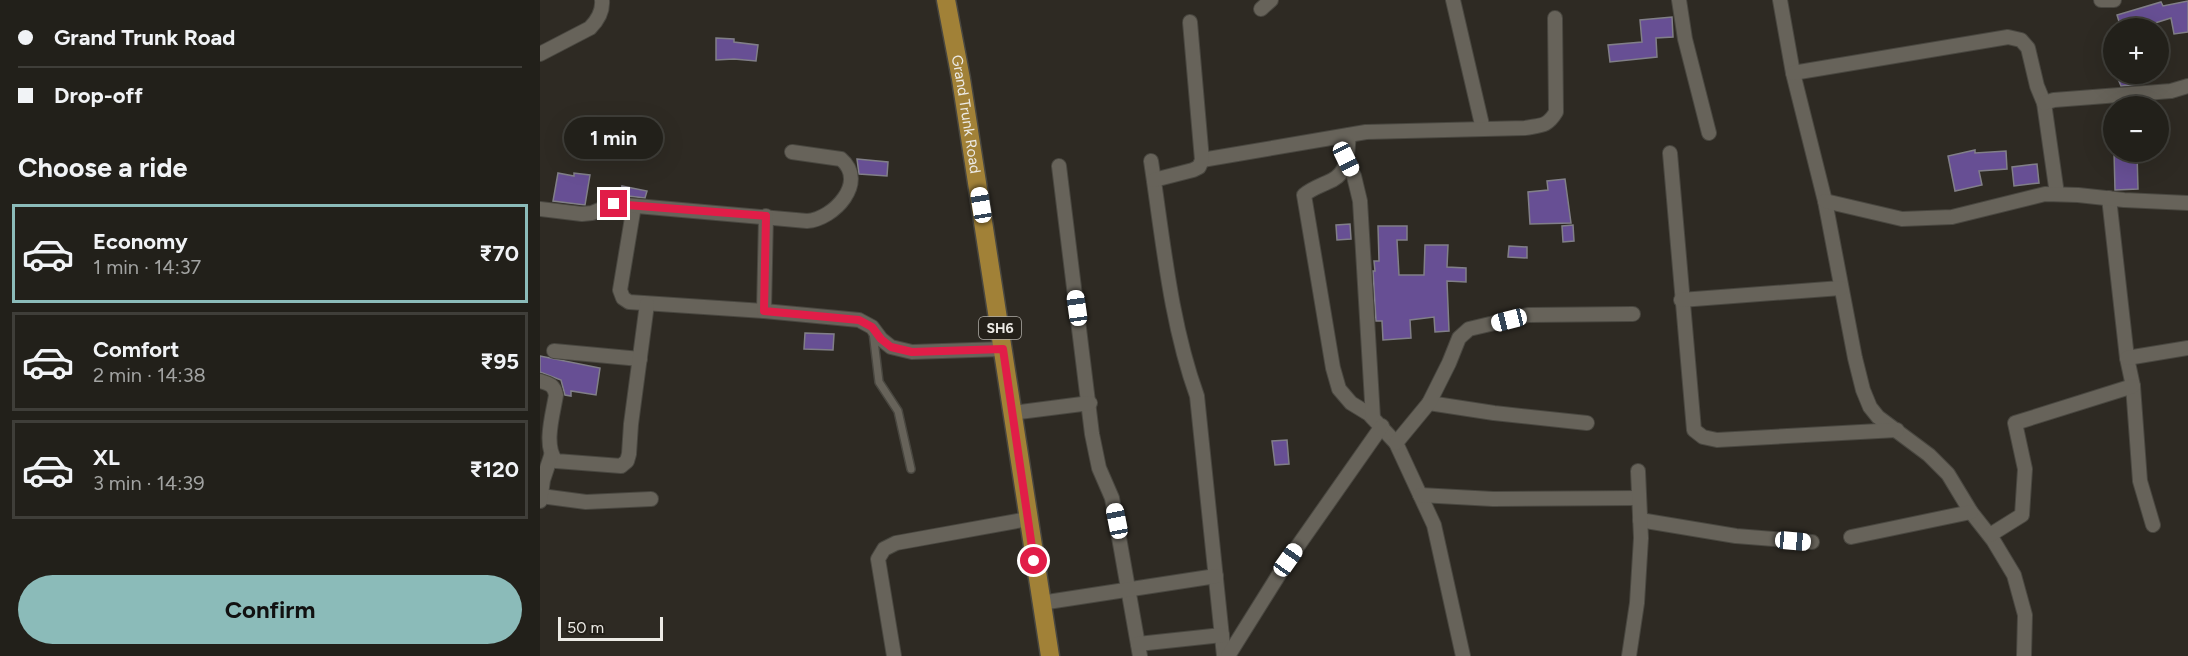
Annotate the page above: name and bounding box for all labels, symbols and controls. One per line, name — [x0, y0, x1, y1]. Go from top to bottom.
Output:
map controls — [2103, 18, 2169, 162]
button: + — [2103, 18, 2169, 84]
text: Grand Trunk Road — [54, 24, 235, 51]
street label: Grand Trunk Road — [948, 53, 984, 175]
text: Drop-off — [54, 82, 143, 109]
button: − — [2103, 96, 2169, 162]
callout: 1 min — [565, 117, 664, 159]
text: 1 min — [590, 126, 637, 150]
car — [1330, 139, 1362, 179]
text: Choose a ride — [18, 151, 187, 184]
car — [969, 186, 993, 224]
route end — [600, 190, 627, 217]
icon: car — [21, 227, 75, 281]
text: Economy — [93, 228, 188, 255]
text: ₹70 — [479, 240, 519, 267]
text: 1 min · 14:37 — [93, 255, 201, 279]
car — [1066, 289, 1088, 327]
car — [1489, 307, 1529, 333]
road number: SH6 — [979, 317, 1021, 339]
icon: car — [21, 335, 75, 389]
text: Comfort — [93, 336, 179, 363]
text: ₹95 — [480, 348, 519, 375]
text: 2 min · 14:38 — [93, 363, 206, 387]
icon: car — [21, 443, 75, 497]
text: XL — [93, 444, 120, 471]
text: ₹120 — [470, 456, 519, 483]
text: 3 min · 14:39 — [93, 471, 205, 495]
car — [1105, 502, 1129, 540]
car — [1774, 530, 1812, 552]
car — [1270, 540, 1306, 580]
route start — [1020, 547, 1047, 574]
button: Confirm — [18, 575, 522, 644]
scale bar — [558, 614, 663, 642]
text: 50 m — [567, 618, 604, 637]

